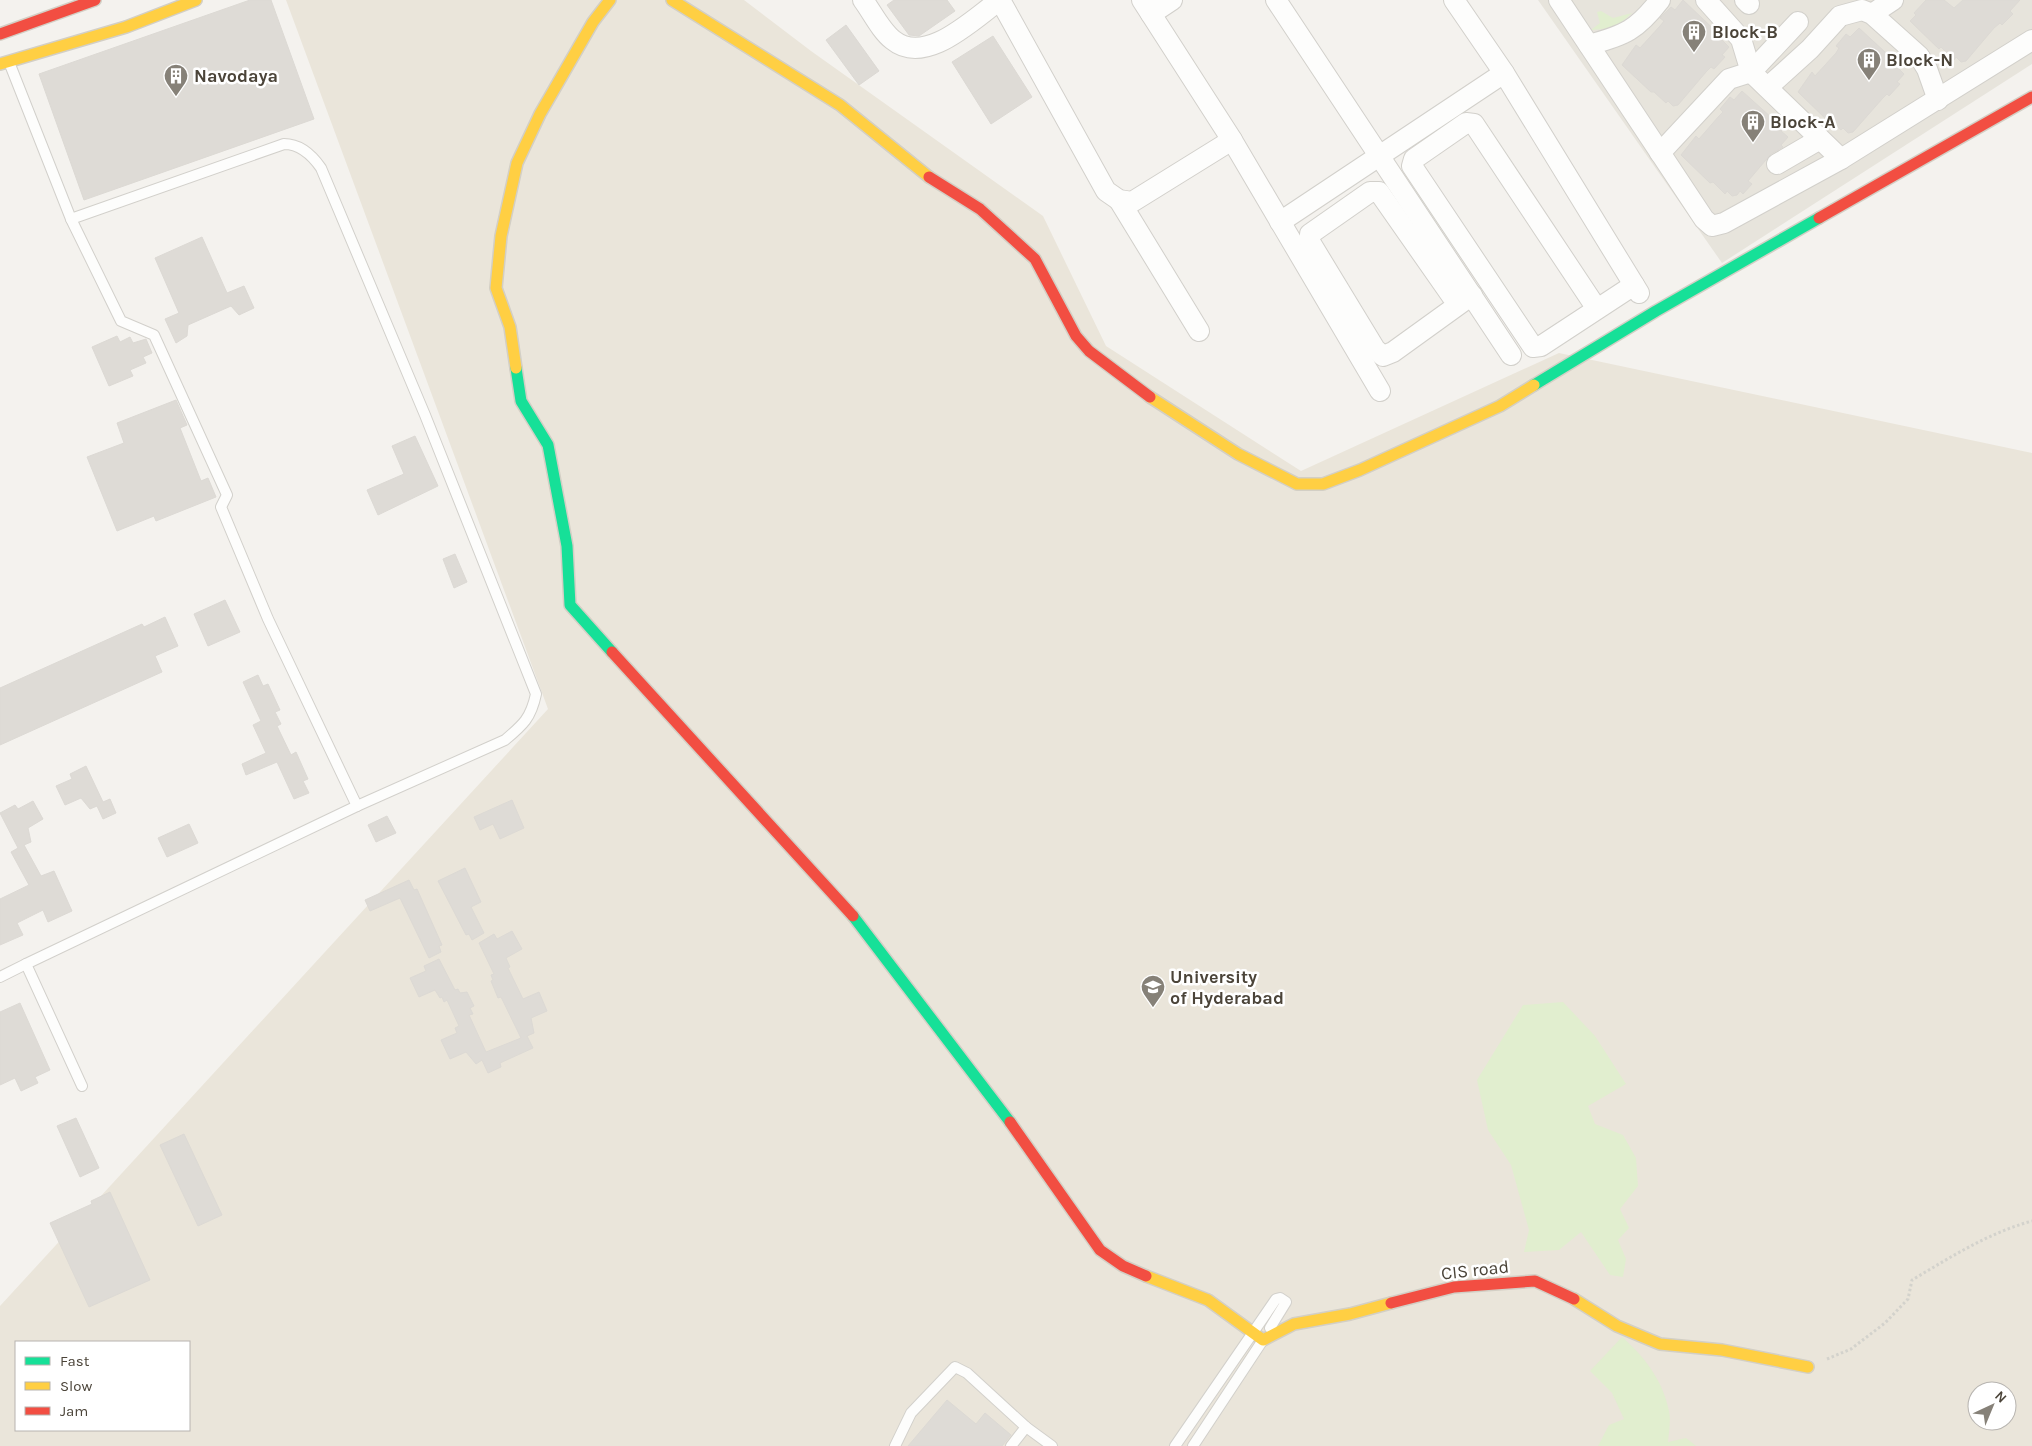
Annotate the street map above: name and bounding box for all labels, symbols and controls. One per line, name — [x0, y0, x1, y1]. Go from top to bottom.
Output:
building icon: Block-B — [1681, 19, 1707, 53]
place label: Block-B — [1712, 21, 1778, 43]
building icon: Block-N — [1856, 47, 1882, 81]
place label: Block-N — [1886, 49, 1953, 71]
building icon: Navodaya — [163, 63, 189, 97]
place label: Navodaya — [194, 65, 278, 87]
building icon: Block-A — [1740, 109, 1766, 143]
place label: Block-A — [1770, 111, 1836, 133]
place label: University of Hyderabad — [1170, 966, 1284, 1009]
school or university icon: University of Hyderabad — [1140, 974, 1166, 1008]
street label: CIS road — [1440, 1255, 1510, 1285]
legend — [15, 1341, 190, 1431]
text: Fast — [60, 1352, 90, 1370]
text: Slow — [60, 1377, 92, 1395]
north arrow — [1967, 1381, 2017, 1431]
text: N — [1991, 1387, 2010, 1407]
text: Jam — [60, 1402, 88, 1420]

